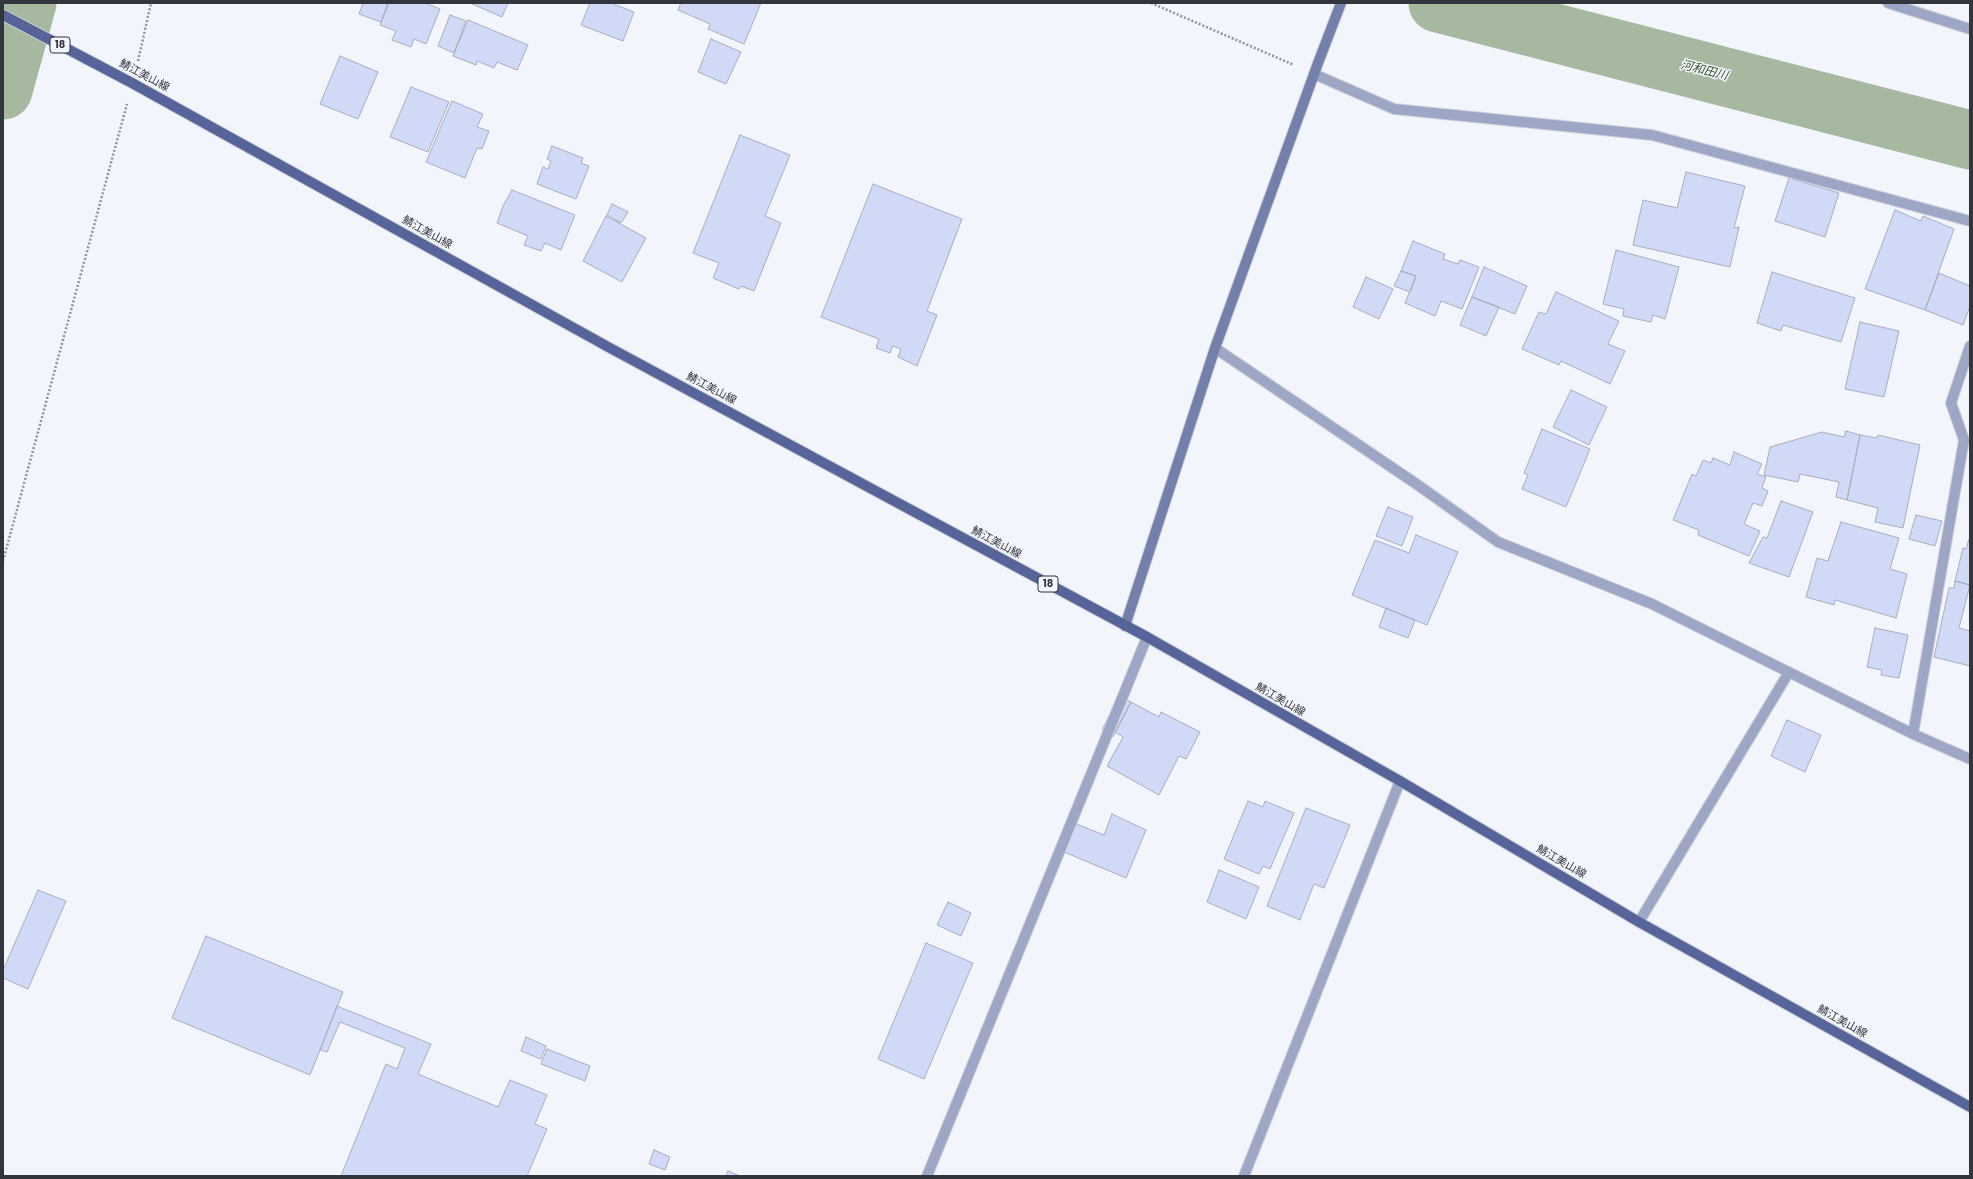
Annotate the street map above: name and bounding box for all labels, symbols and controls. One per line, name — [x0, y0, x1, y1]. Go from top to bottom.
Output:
road number: 18 — [50, 37, 70, 53]
street label: 鯖江美山線 — [117, 57, 171, 95]
water label: 河和田川 — [1679, 58, 1729, 84]
street label: 鯖江美山線 — [400, 214, 454, 252]
street label: 鯖江美山線 — [684, 370, 738, 408]
street label: 鯖江美山線 — [969, 524, 1023, 562]
road number: 18 — [1038, 576, 1058, 592]
street label: 鯖江美山線 — [1253, 681, 1307, 719]
street label: 鯖江美山線 — [1534, 843, 1588, 881]
street label: 鯖江美山線 — [1815, 1003, 1869, 1041]

